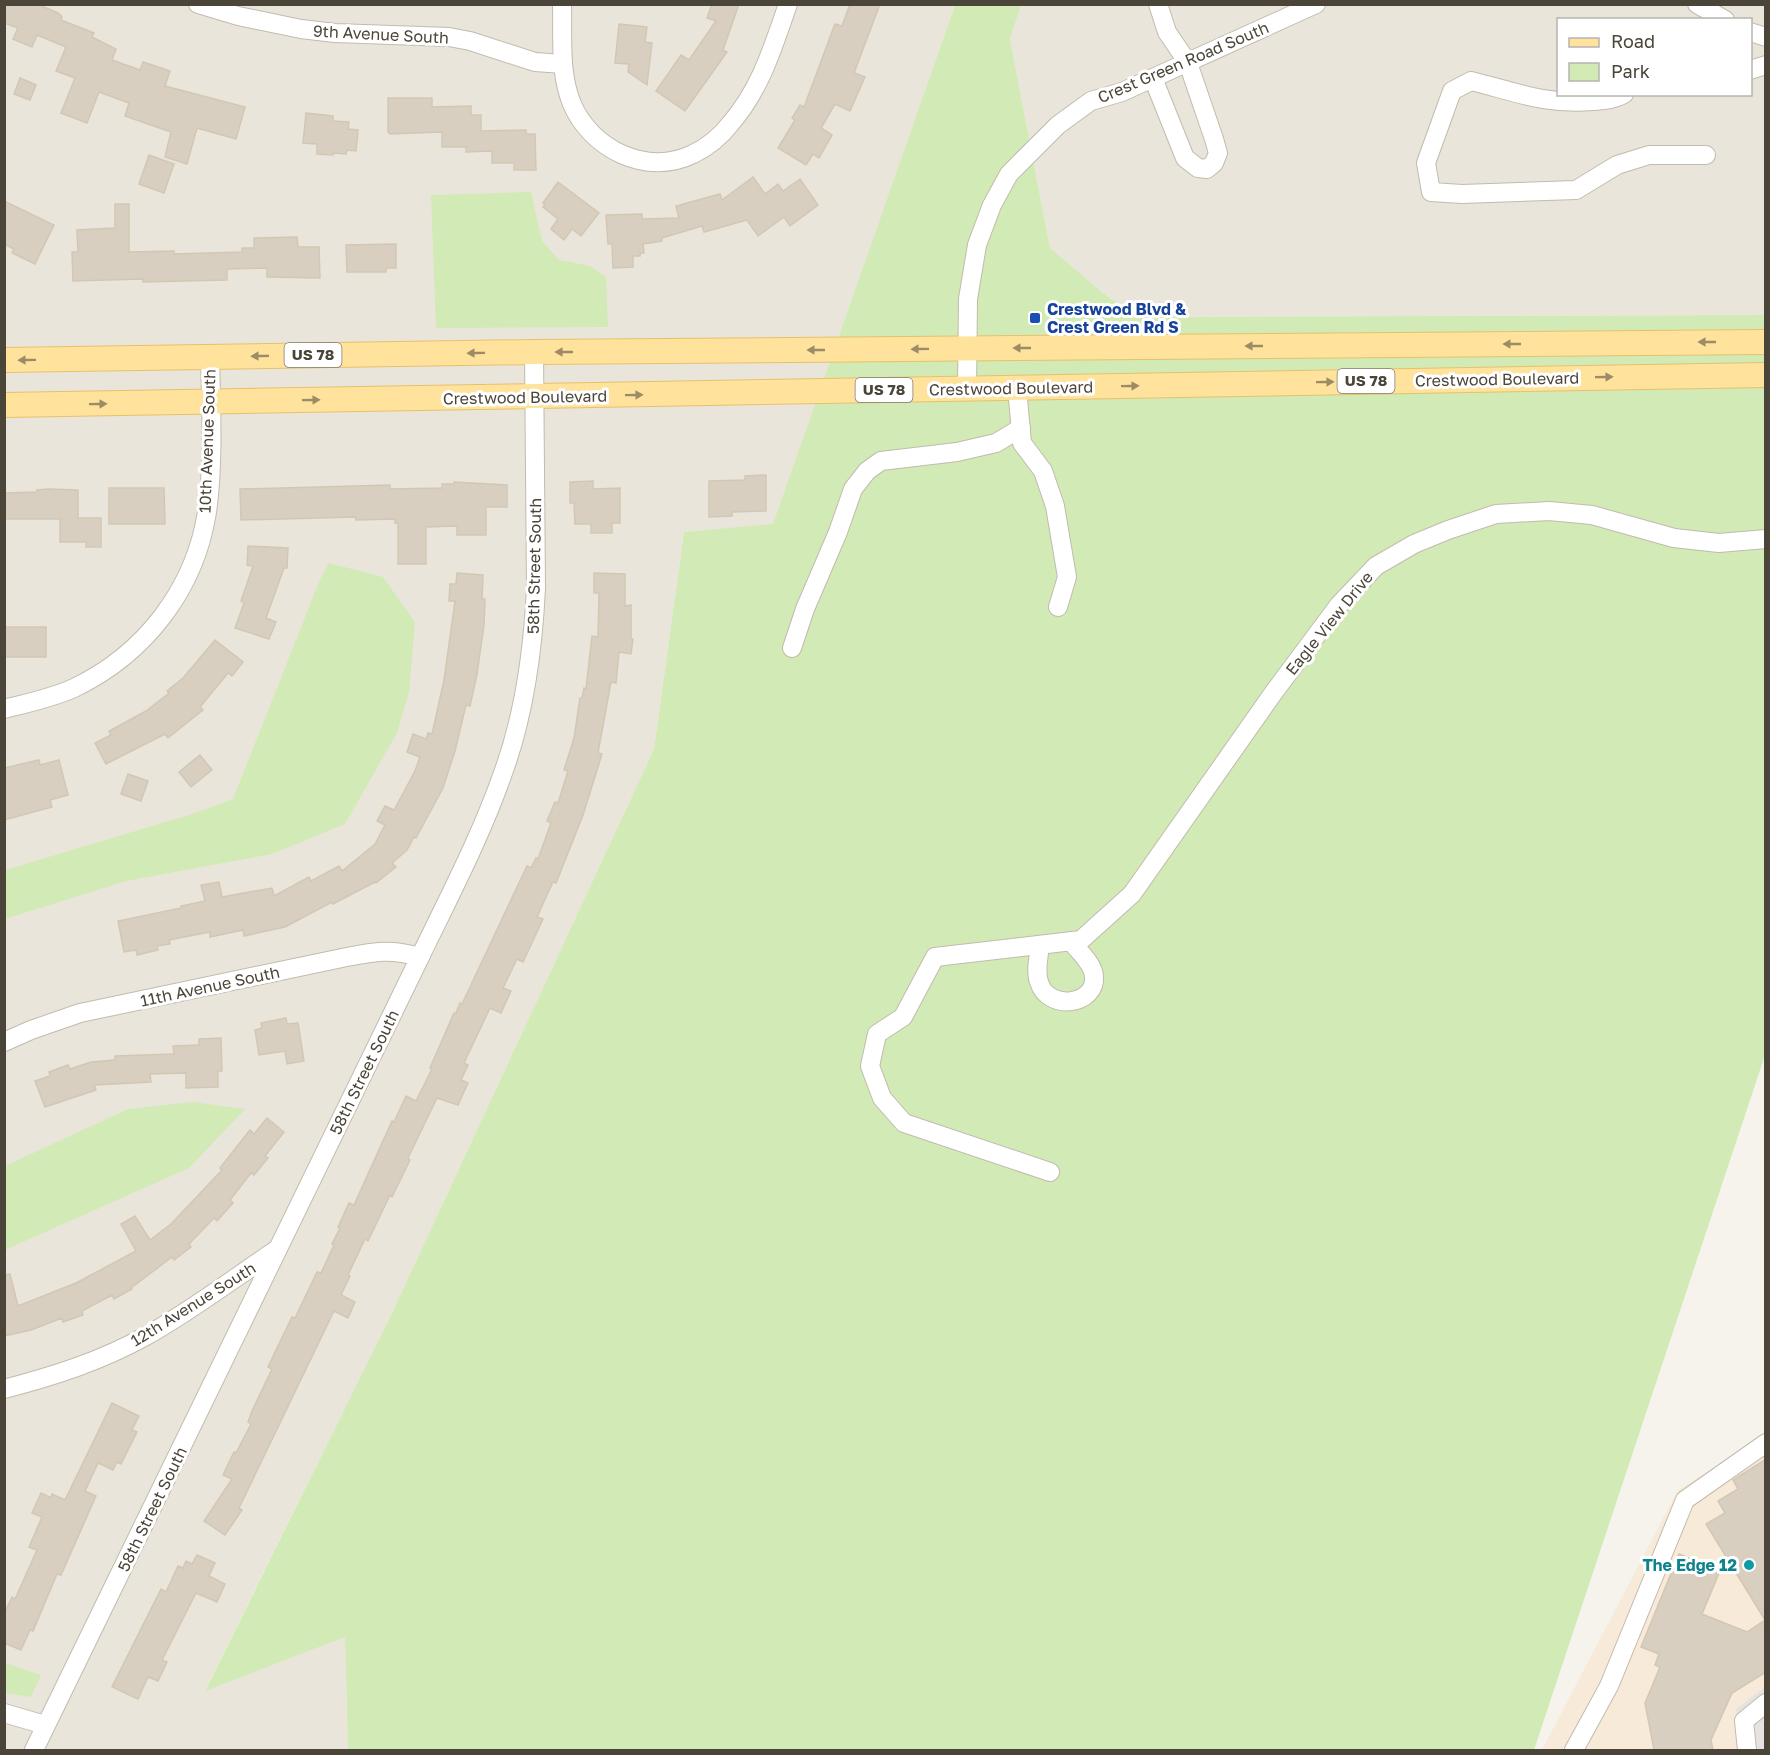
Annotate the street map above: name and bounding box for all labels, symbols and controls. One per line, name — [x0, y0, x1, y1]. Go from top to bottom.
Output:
street label: Crest Green Road South — [1094, 17, 1272, 107]
legend — [1557, 18, 1752, 96]
street label: 9th Avenue South — [312, 20, 450, 48]
text: Road — [1611, 30, 1655, 52]
text: Park — [1611, 60, 1650, 82]
place label: Crestwood Blvd & Crest Green Rd S — [1047, 299, 1187, 337]
marker: Crestwood Blvd & Crest Green Rd S — [1028, 311, 1042, 325]
one-way arrow — [1698, 337, 1717, 347]
one-way arrow — [1503, 339, 1522, 349]
one-way arrow — [1245, 341, 1264, 351]
road number: US 78 — [284, 343, 342, 367]
one-way arrow — [1012, 343, 1031, 353]
one-way arrow — [911, 344, 930, 354]
one-way arrow — [807, 345, 826, 354]
one-way arrow — [554, 347, 573, 357]
one-way arrow — [466, 348, 485, 358]
one-way arrow — [250, 351, 269, 361]
one-way arrow — [18, 355, 37, 365]
street label: Crestwood Boulevard — [1415, 368, 1579, 390]
street label: 10th Avenue South — [194, 369, 220, 513]
road number: US 78 — [1338, 369, 1394, 393]
one-way arrow — [1595, 372, 1614, 382]
street label: Crestwood Boulevard — [929, 377, 1093, 399]
one-way arrow — [1316, 377, 1335, 387]
road number: US 78 — [856, 378, 912, 402]
one-way arrow — [1121, 381, 1140, 390]
street label: Crestwood Boulevard — [443, 386, 607, 408]
one-way arrow — [625, 390, 644, 400]
one-way arrow — [302, 396, 321, 405]
one-way arrow — [88, 399, 107, 409]
street label: 58th Street South — [523, 498, 545, 634]
street label: Eagle View Drive — [1281, 567, 1377, 679]
street label: 11th Avenue South — [138, 961, 282, 1011]
street label: 58th Street South — [325, 1006, 403, 1138]
street label: 12th Avenue South — [127, 1257, 259, 1351]
street label: 58th Street South — [113, 1443, 191, 1575]
place label: The Edge 12 — [1642, 1555, 1737, 1575]
marker: The Edge 12 — [1742, 1558, 1756, 1572]

